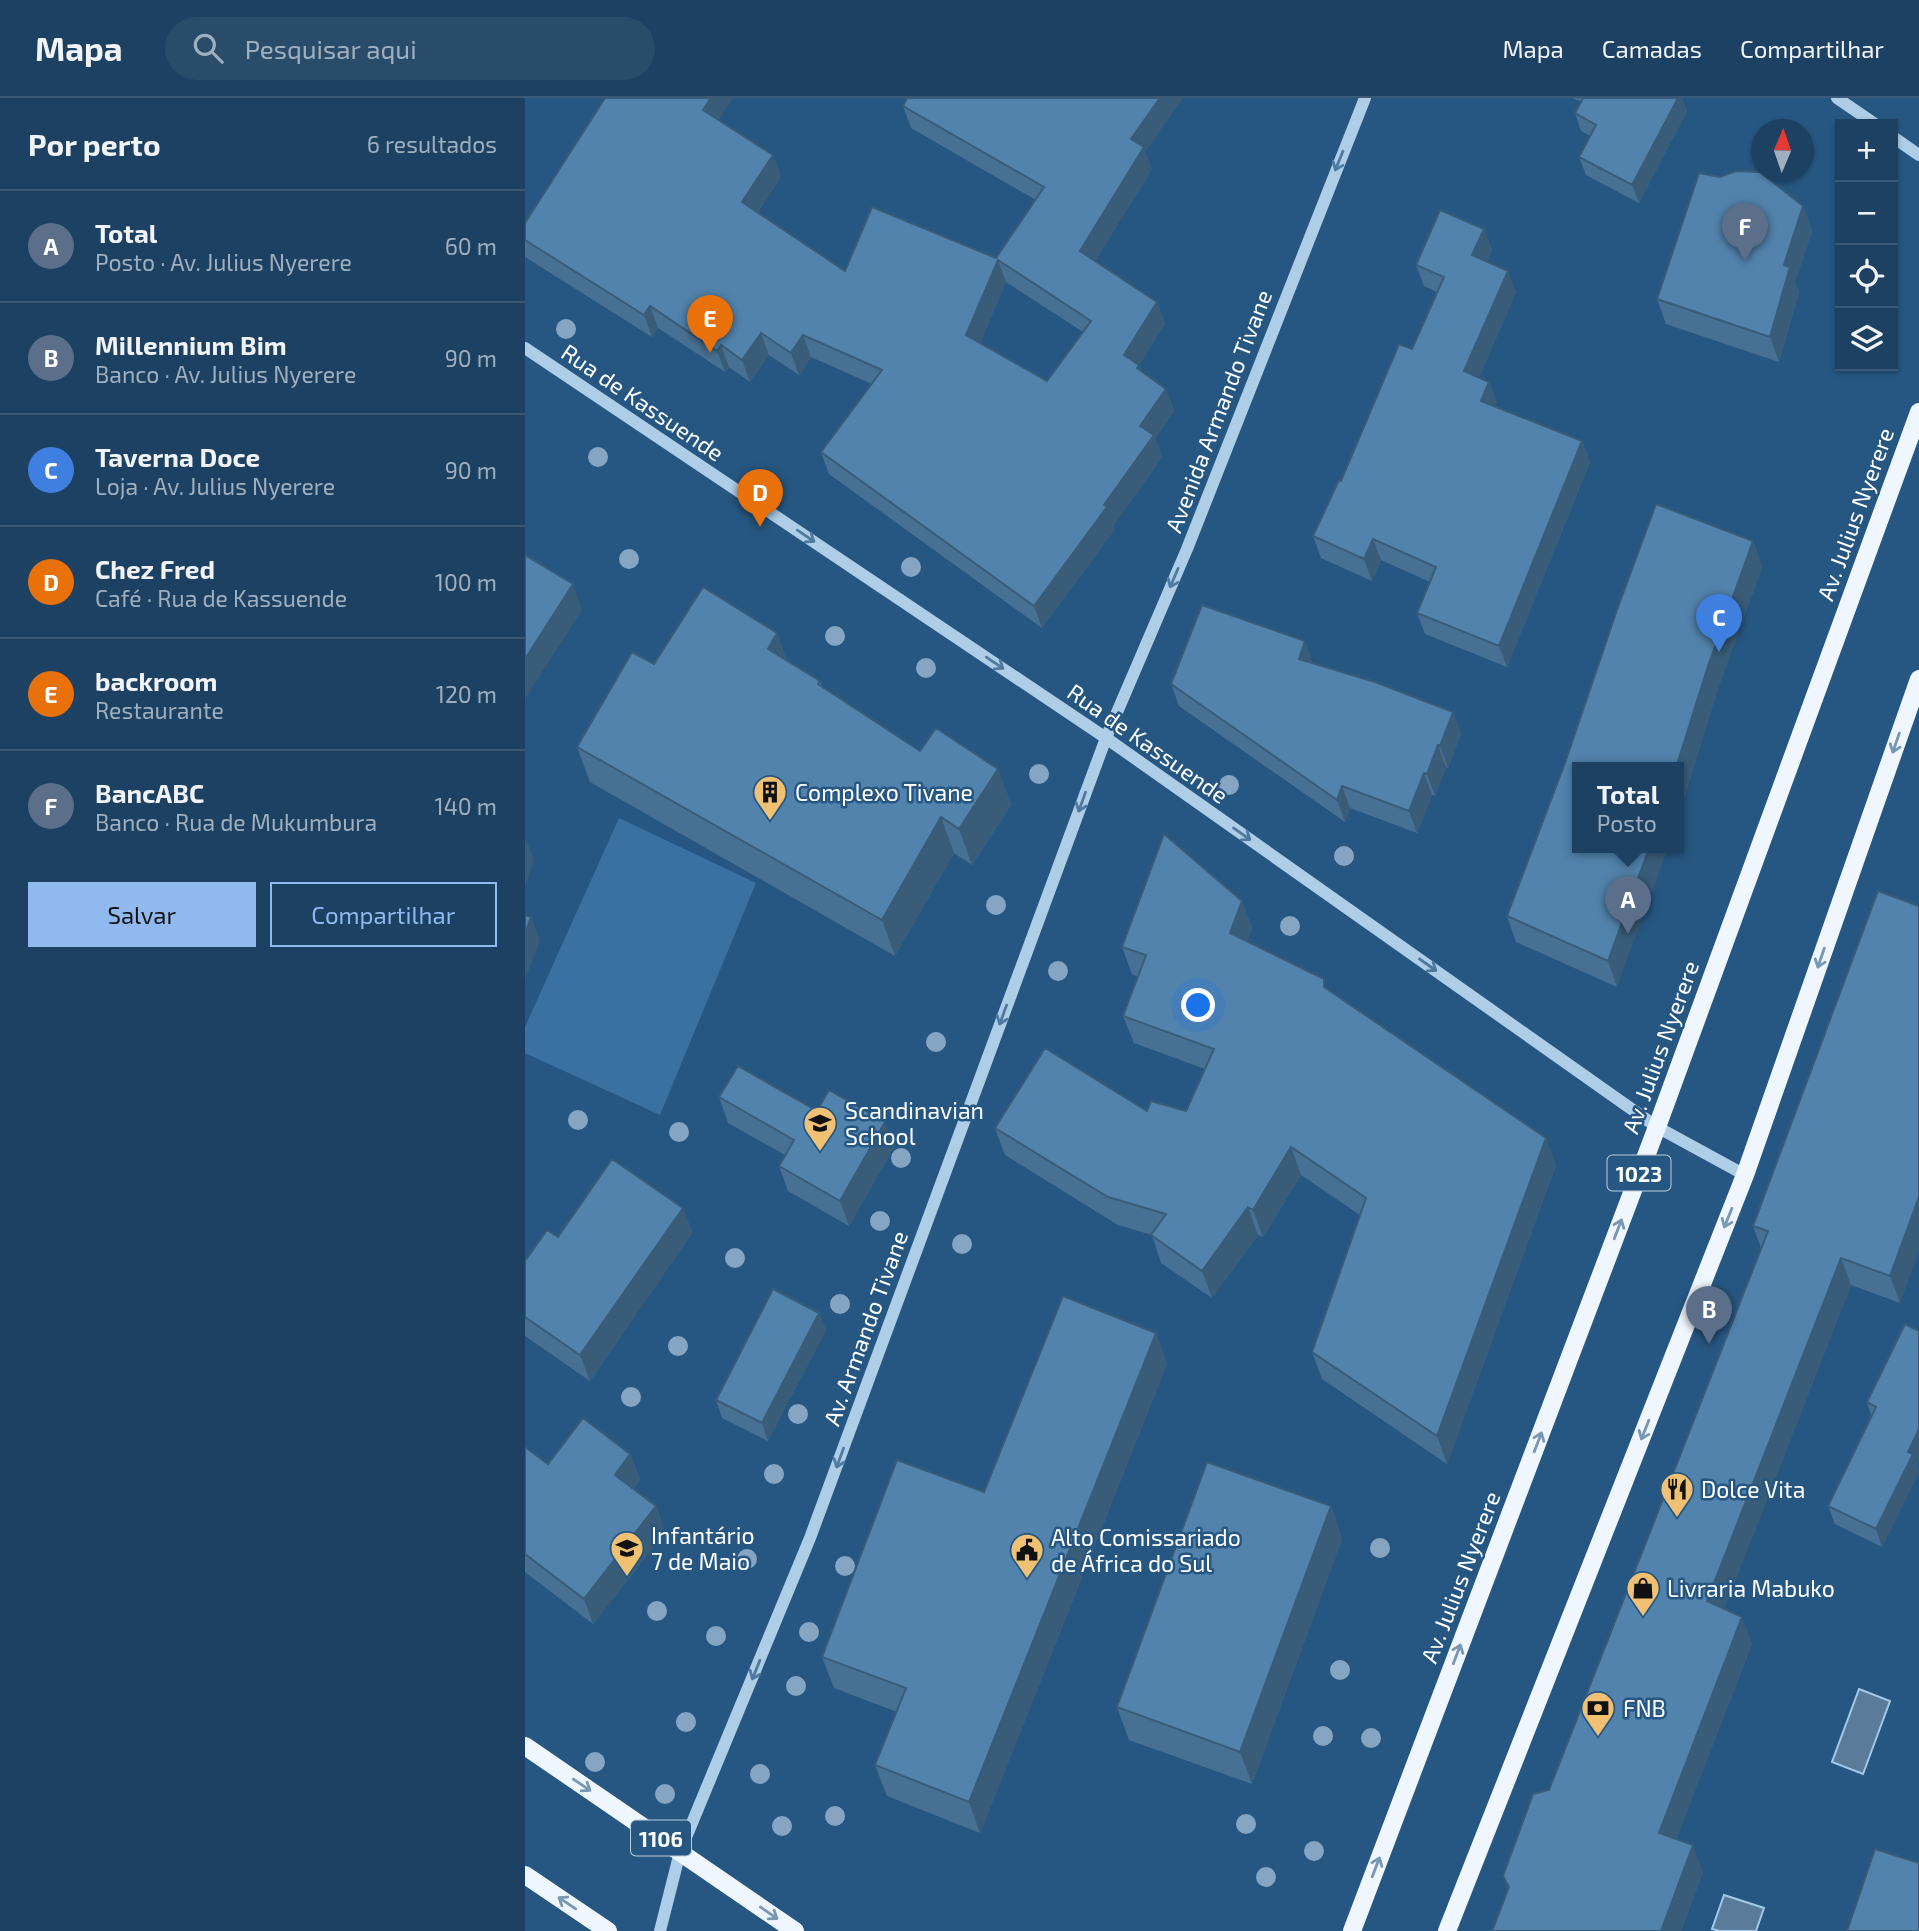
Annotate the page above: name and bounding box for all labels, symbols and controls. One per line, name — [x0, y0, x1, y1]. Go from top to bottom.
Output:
search box — [165, 17, 655, 80]
text: Mapa — [35, 28, 123, 68]
icon: search — [189, 29, 227, 67]
text: Pesquisar aqui — [245, 33, 417, 64]
text: Mapa — [1502, 34, 1564, 63]
text: Camadas — [1602, 34, 1702, 63]
text: Compartilhar — [1740, 34, 1884, 63]
north arrow — [1751, 119, 1814, 182]
map controls — [1835, 119, 1898, 371]
button: + — [1835, 119, 1898, 182]
text: Por perto — [28, 126, 161, 162]
text: 6 resultados — [367, 130, 497, 158]
one-way arrow — [1332, 150, 1345, 172]
button: − — [1835, 182, 1898, 245]
pin: F — [1722, 203, 1768, 261]
text: Total — [95, 217, 157, 248]
text: A — [43, 232, 59, 260]
text: 60 m — [445, 232, 497, 260]
button: locate — [1835, 245, 1898, 308]
text: Posto · Av. Julius Nyerere — [95, 248, 352, 276]
street label: Avenida Armando Tivane — [1159, 286, 1277, 536]
pin: E — [687, 295, 733, 353]
button: layers — [1835, 308, 1898, 371]
text: Millennium Bim — [95, 329, 287, 360]
street label: Rua de Kassuende — [557, 337, 729, 467]
text: B — [44, 344, 58, 372]
text: 90 m — [445, 344, 497, 372]
text: Banco · Av. Julius Nyerere — [95, 360, 356, 388]
street label: Av. Julius Nyerere — [1811, 424, 1899, 604]
text: Taverna Doce — [95, 441, 260, 472]
text: C — [44, 456, 58, 484]
text: 90 m — [445, 456, 497, 484]
pin: D — [737, 469, 783, 527]
text: Loja · Av. Julius Nyerere — [95, 472, 335, 500]
one-way arrow — [795, 530, 815, 544]
text: Chez Fred — [95, 553, 215, 584]
one-way arrow — [1167, 567, 1180, 588]
text: D — [43, 568, 59, 596]
text: 100 m — [435, 568, 497, 596]
text: Café · Rua de Kassuende — [95, 584, 347, 612]
pin: C — [1696, 594, 1742, 652]
one-way arrow — [984, 656, 1004, 670]
text: backroom — [95, 665, 218, 696]
street label: Rua de Kassuende — [1062, 677, 1234, 809]
text: E — [44, 680, 58, 708]
text: 120 m — [436, 680, 497, 708]
text: Restaurante — [95, 696, 224, 724]
one-way arrow — [1889, 731, 1901, 753]
popup — [1572, 762, 1684, 853]
building icon: Complexo Tivane — [751, 773, 789, 822]
text: BancABC — [95, 777, 204, 808]
place label: Complexo Tivane — [795, 778, 973, 806]
text: Total — [1597, 778, 1659, 809]
one-way arrow — [1075, 790, 1087, 812]
text: F — [45, 792, 57, 820]
text: 140 m — [435, 792, 497, 820]
text: Banco · Rua de Mukumbura — [95, 808, 377, 836]
text: Posto — [1597, 809, 1657, 837]
one-way arrow — [1232, 827, 1251, 841]
pin: A — [1605, 876, 1651, 934]
button: Salvar — [28, 882, 256, 947]
button: Compartilhar — [270, 882, 497, 947]
one-way arrow — [1814, 946, 1826, 968]
street label: Av. Julius Nyerere — [1616, 957, 1704, 1137]
one-way arrow — [1418, 958, 1437, 972]
your location — [1181, 988, 1215, 1022]
one-way arrow — [996, 1004, 1008, 1026]
place label: Scandinavian School — [845, 1096, 984, 1150]
school or university icon: Scandinavian School — [801, 1104, 839, 1153]
road number: 1023 — [1607, 1156, 1671, 1190]
one-way arrow — [1720, 1207, 1733, 1228]
one-way arrow — [1613, 1219, 1626, 1240]
street label: Av. Armando Tivane — [817, 1227, 913, 1429]
pin: B — [1686, 1286, 1732, 1344]
one-way arrow — [1637, 1418, 1650, 1440]
one-way arrow — [1532, 1431, 1545, 1453]
one-way arrow — [832, 1447, 845, 1469]
restaurant icon: Dolce Vita — [1658, 1470, 1696, 1519]
place label: Dolce Vita — [1701, 1475, 1805, 1503]
street label: Av. Julius Nyerere — [1414, 1487, 1506, 1667]
place label: Infantário 7 de Maio — [651, 1521, 755, 1575]
place label: Alto Comissariado de África do Sul — [1051, 1523, 1241, 1577]
school or university icon: Infantário 7 de Maio — [608, 1529, 646, 1578]
public building icon: Alto Comissariado de África do Sul — [1008, 1531, 1046, 1580]
shop icon: Livraria Mabuko — [1624, 1569, 1662, 1618]
place label: Livraria Mabuko — [1667, 1574, 1835, 1602]
one-way arrow — [1452, 1644, 1464, 1666]
one-way arrow — [748, 1659, 761, 1680]
bank icon: FNB — [1579, 1689, 1617, 1738]
place label: FNB — [1623, 1694, 1666, 1722]
one-way arrow — [571, 1778, 591, 1792]
road number: 1106 — [631, 1820, 691, 1856]
one-way arrow — [1371, 1857, 1384, 1879]
one-way arrow — [557, 1896, 577, 1910]
one-way arrow — [759, 1906, 778, 1920]

